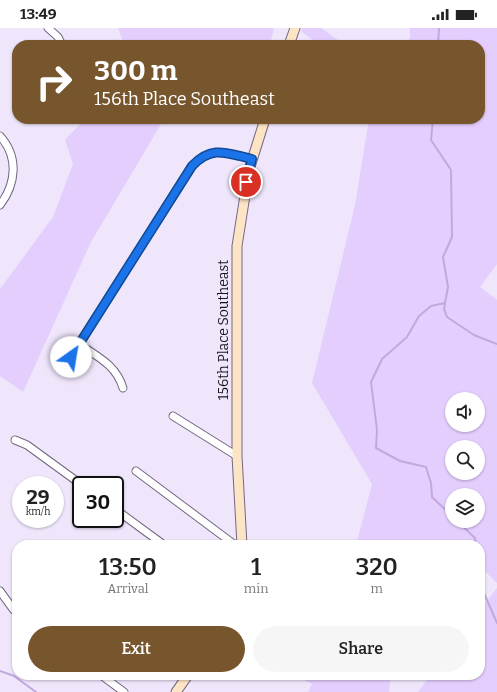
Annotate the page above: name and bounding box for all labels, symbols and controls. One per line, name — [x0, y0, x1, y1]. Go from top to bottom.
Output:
text: 13:49 — [20, 5, 57, 23]
text: 300 m — [94, 54, 177, 87]
icon: right — [28, 56, 80, 108]
text: 156th Place Southeast — [94, 88, 275, 110]
pin — [229, 165, 263, 199]
icon: arrive — [235, 171, 257, 193]
street label: 156th Place Southeast — [215, 260, 232, 400]
position arrow — [50, 336, 92, 378]
map controls — [445, 392, 485, 528]
button: sound — [445, 392, 485, 432]
button: search — [445, 440, 485, 480]
speed limit sign: 30 — [72, 476, 124, 528]
text: 29 — [26, 485, 50, 509]
button: layers — [445, 488, 485, 528]
text: km/h — [26, 506, 50, 518]
text: 13:50 — [99, 553, 157, 581]
text: 1 — [251, 553, 261, 581]
text: 320 — [355, 553, 398, 581]
text: Arrival — [107, 581, 149, 596]
text: min — [244, 581, 268, 596]
text: m — [370, 581, 383, 596]
button: Exit — [28, 626, 245, 672]
button: Share — [253, 626, 469, 672]

